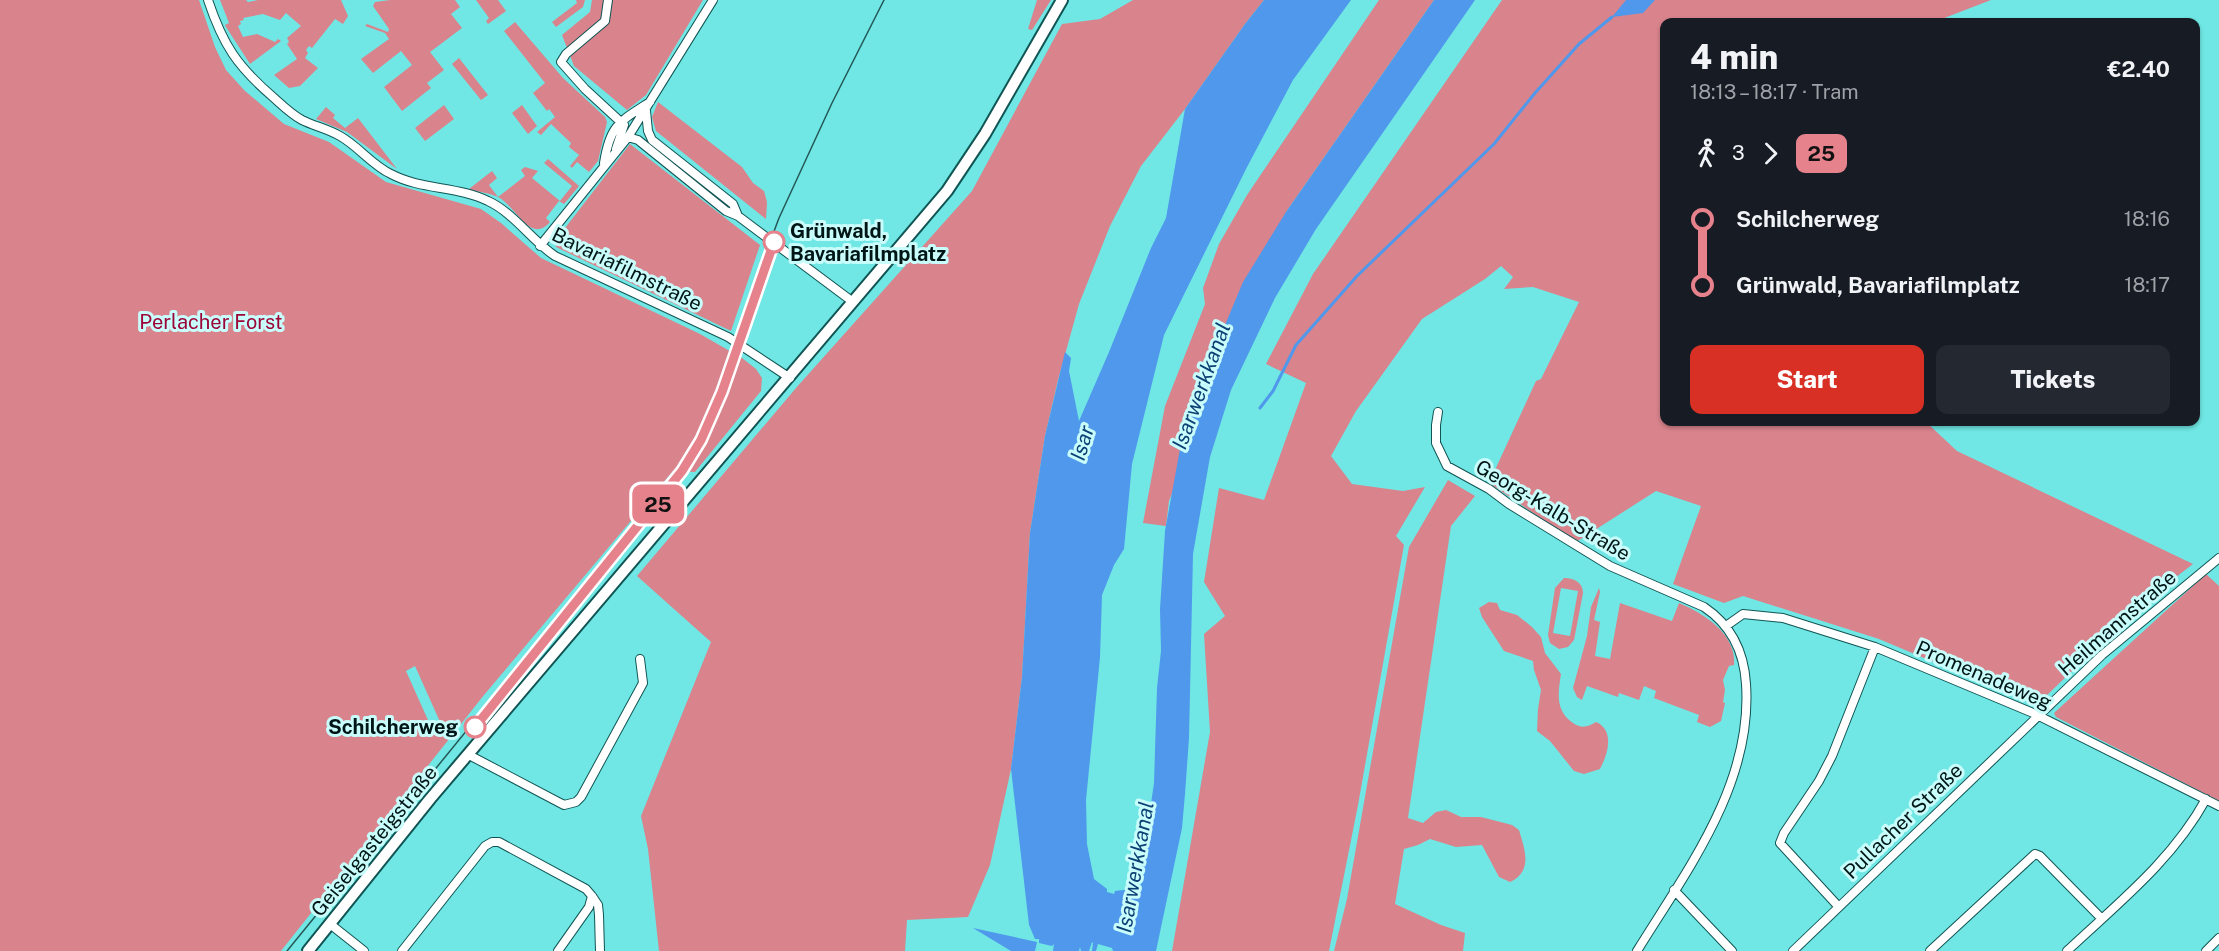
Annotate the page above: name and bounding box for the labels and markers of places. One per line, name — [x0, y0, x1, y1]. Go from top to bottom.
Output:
place label: Grünwald, Bavariafilmplatz — [790, 219, 946, 266]
marker: Grünwald, Bavariafilmplatz — [763, 231, 785, 253]
place label: Schilcherweg — [328, 715, 458, 739]
marker: Schilcherweg — [464, 716, 486, 738]

